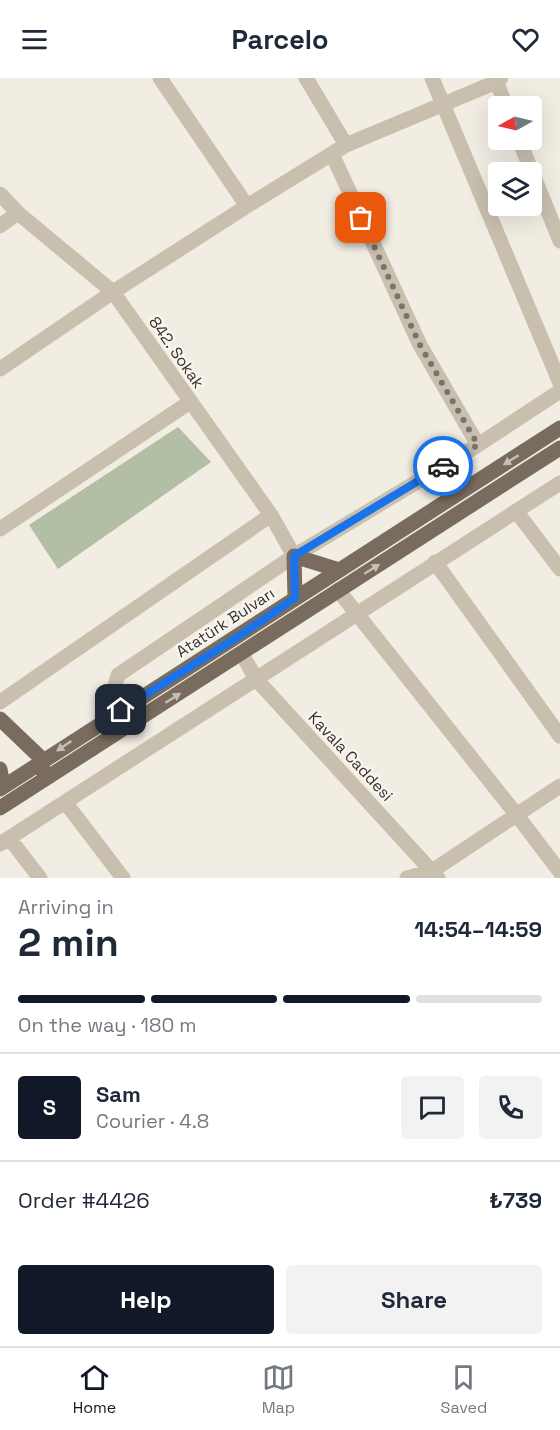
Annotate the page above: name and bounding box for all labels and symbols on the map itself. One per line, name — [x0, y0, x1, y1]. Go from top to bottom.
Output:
north arrow — [488, 96, 542, 150]
pin — [335, 192, 386, 243]
street label: 842. Sokak — [144, 312, 209, 393]
courier — [413, 436, 473, 496]
one-way arrow — [503, 454, 519, 465]
one-way arrow — [364, 564, 380, 575]
street label: Atatürk Bulvarı — [172, 583, 279, 662]
pin — [95, 684, 146, 735]
one-way arrow — [165, 692, 181, 703]
street label: Kavala Caddesi — [304, 707, 398, 806]
one-way arrow — [56, 741, 72, 752]

